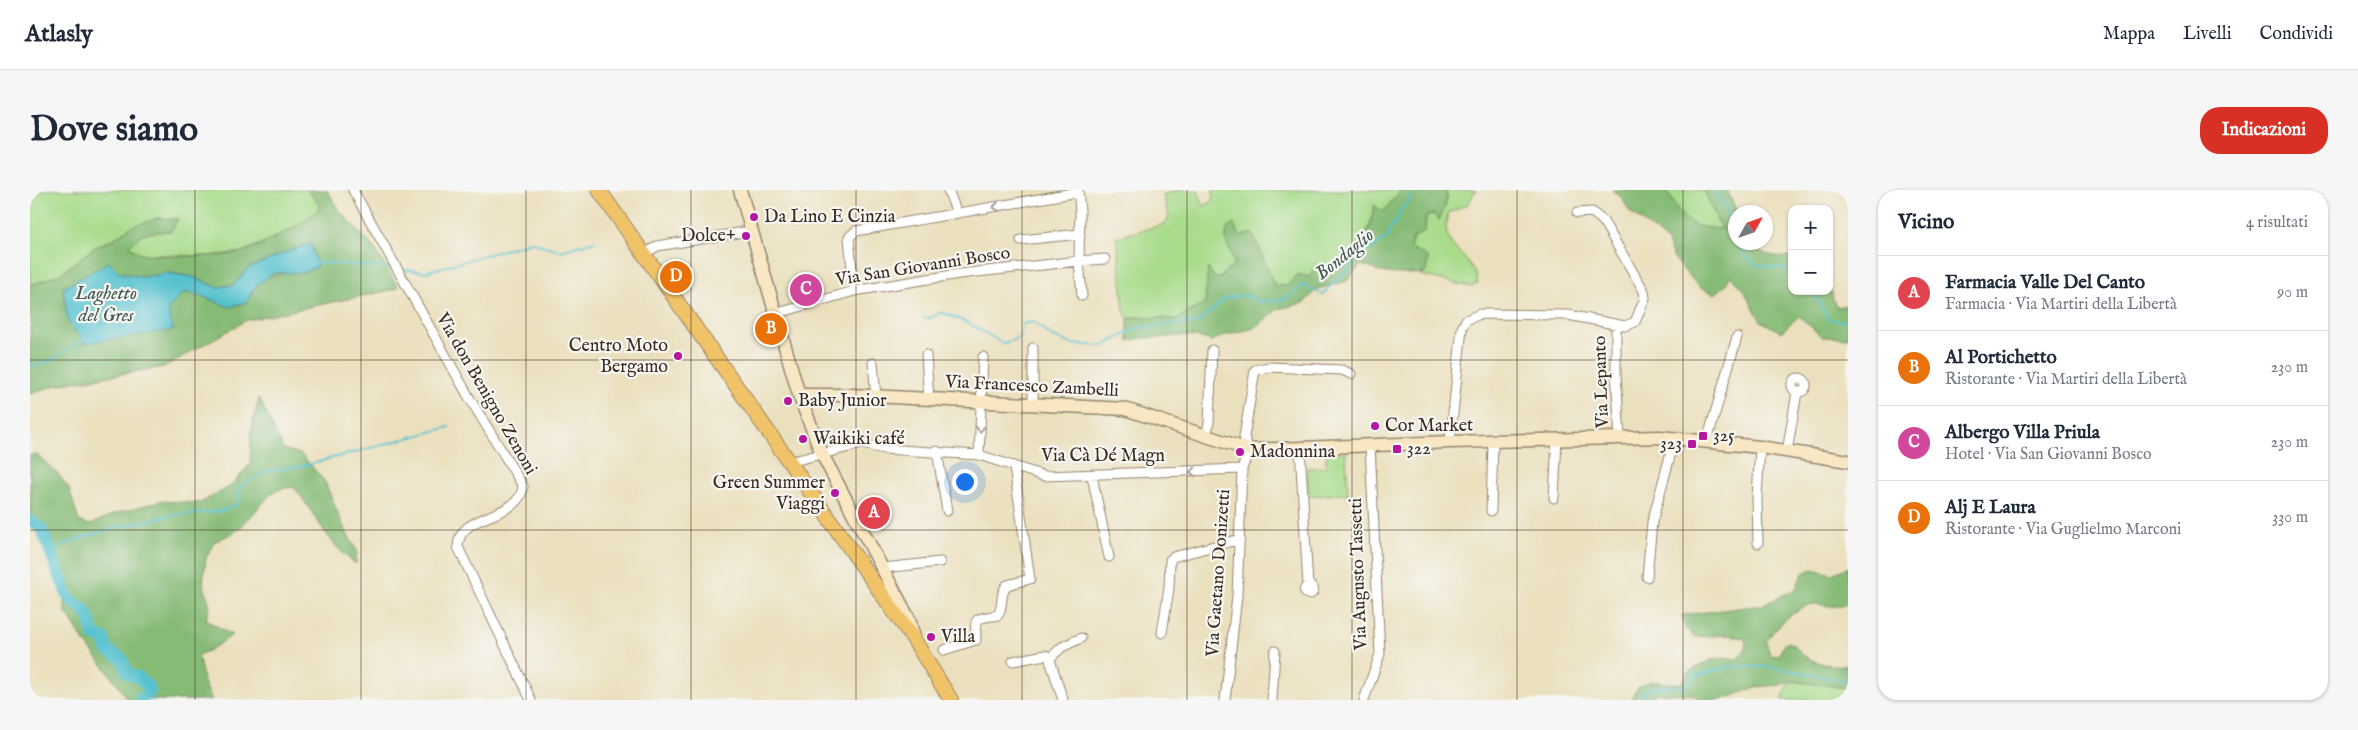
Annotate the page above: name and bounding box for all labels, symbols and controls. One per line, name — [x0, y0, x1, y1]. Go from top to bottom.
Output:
text: Atlasly — [25, 19, 93, 50]
text: Mappa — [2103, 23, 2155, 46]
text: Livelli — [2183, 23, 2231, 46]
text: Condividi — [2259, 23, 2333, 46]
button: Indicazioni — [2200, 107, 2328, 154]
text: Dove siamo — [30, 108, 198, 153]
one-way arrow — [992, 201, 1000, 211]
north arrow — [1728, 205, 1773, 250]
map controls — [1788, 205, 1833, 295]
button: + — [1788, 205, 1833, 250]
place label: Da Lino E Cinzia — [764, 206, 896, 229]
text: Vicino — [1898, 209, 1954, 236]
marker: Da Lino E Cinzia — [748, 211, 760, 223]
text: 4 risultati — [2246, 213, 2308, 233]
water label: Bondaglio — [1311, 224, 1379, 286]
place label: Dolce+ — [681, 225, 736, 248]
marker: Dolce+ — [740, 230, 752, 242]
street label: Via San Giovanni Bosco — [833, 242, 1012, 292]
button: − — [1788, 250, 1833, 295]
pin: D — [660, 258, 692, 296]
pin: C — [790, 271, 822, 309]
text: Farmacia Valle Del Canto — [1945, 271, 2145, 295]
water label: Laghetto del Gres — [74, 282, 137, 328]
text: A — [1909, 283, 1919, 303]
text: 90 m — [2277, 283, 2308, 303]
text: Farmacia · Via Martiri della Libertà — [1945, 295, 2177, 315]
street label: Via don Benigno Zenoni — [430, 308, 542, 479]
pin: B — [755, 310, 787, 348]
place label: Centro Moto Bergamo — [569, 335, 668, 379]
street label: Via Lepanto — [1589, 335, 1615, 430]
text: Al Portichetto — [1945, 346, 2057, 370]
marker: Centro Moto Bergamo — [672, 350, 684, 362]
text: B — [1909, 358, 1919, 378]
text: 230 m — [2271, 358, 2308, 378]
text: Ristorante · Via Martiri della Libertà — [1945, 370, 2187, 390]
street label: Via Francesco Zambelli — [944, 371, 1120, 403]
place label: Baby Junior — [798, 390, 887, 413]
marker: Baby Junior — [782, 395, 794, 407]
place label: Cor Market — [1385, 415, 1473, 438]
marker: Cor Market — [1369, 420, 1381, 432]
text: Albergo Villa Priula — [1945, 421, 2100, 445]
place label: 325 — [1713, 425, 1735, 448]
one-way arrow — [975, 426, 985, 433]
place label: Waikiki café — [813, 428, 905, 451]
marker: 325 — [1697, 430, 1709, 442]
marker: Waikiki café — [797, 433, 809, 445]
place label: 323 — [1660, 433, 1682, 456]
text: C — [1908, 433, 1920, 453]
text: 230 m — [2271, 433, 2308, 453]
place label: 322 — [1407, 438, 1431, 461]
marker: 323 — [1686, 438, 1698, 450]
place label: Madonnina — [1250, 441, 1336, 464]
marker: 322 — [1391, 443, 1403, 455]
street label: Via Cà Dé Magn — [1040, 445, 1165, 468]
text: Hotel · Via San Giovanni Bosco — [1945, 445, 2152, 465]
marker: Madonnina — [1234, 446, 1246, 458]
one-way arrow — [1189, 466, 1197, 477]
your location — [952, 469, 978, 495]
place label: Green Summer Viaggi — [713, 472, 825, 516]
marker: Green Summer Viaggi — [829, 487, 841, 499]
street label: Via Gaetano Donizetti — [1202, 488, 1236, 659]
pin: A — [858, 494, 890, 532]
text: Alj E Laura — [1945, 496, 2036, 520]
street label: Via Augusto Tassetti — [1345, 497, 1373, 652]
text: D — [1908, 508, 1920, 528]
text: 330 m — [2272, 508, 2308, 528]
text: Ristorante · Via Guglielmo Marconi — [1945, 520, 2181, 540]
place label: Villa — [940, 626, 975, 649]
marker: Villa — [925, 631, 937, 643]

